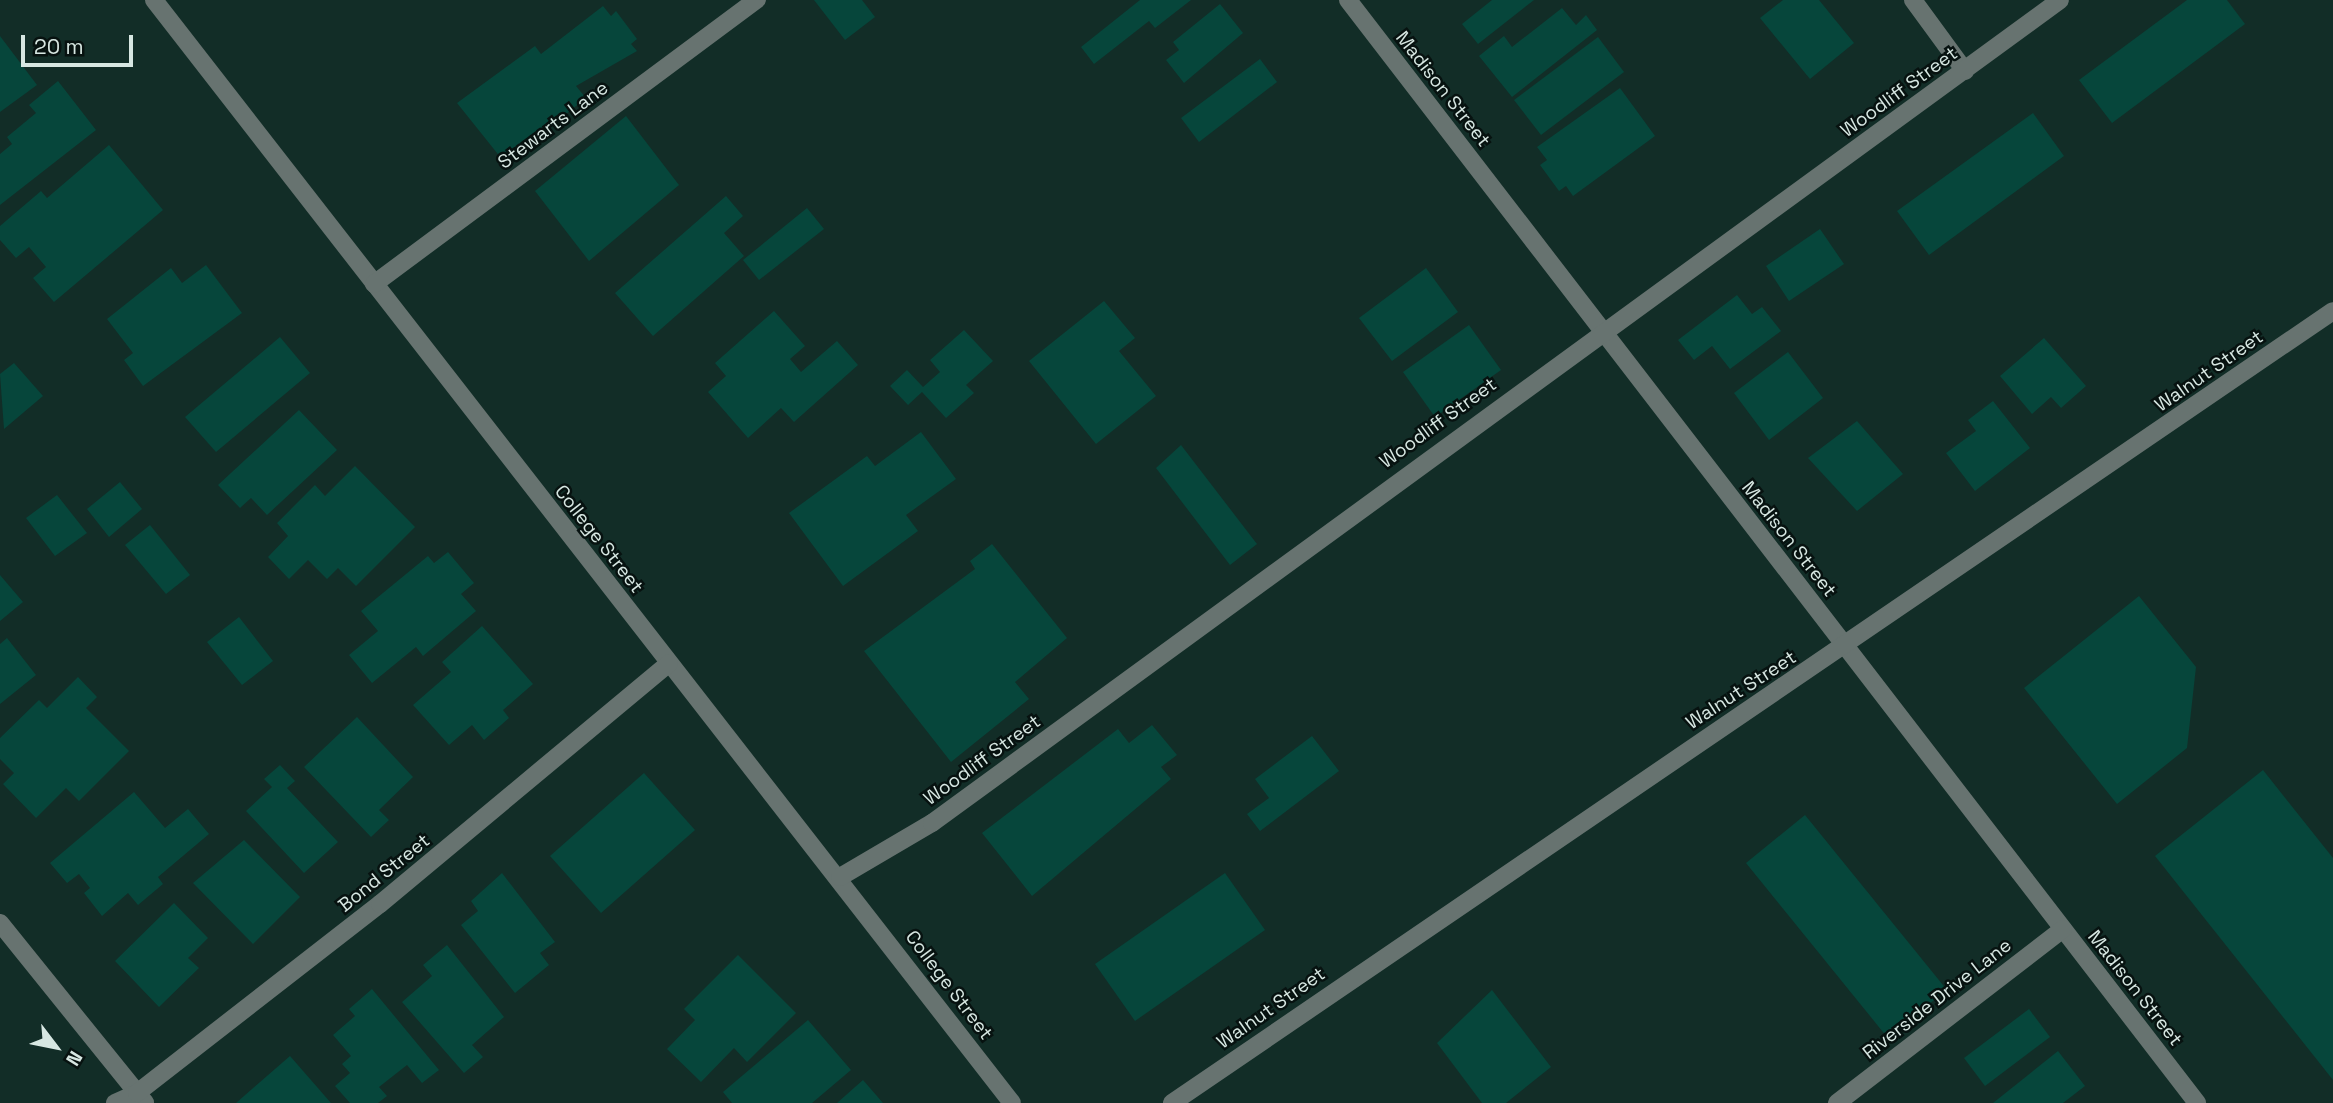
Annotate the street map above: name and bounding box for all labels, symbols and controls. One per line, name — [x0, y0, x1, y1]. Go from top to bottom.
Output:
scale bar — [24, 21, 136, 65]
street label: Madison Street — [1391, 27, 1495, 151]
text: 20 m — [34, 33, 84, 60]
street label: Woodliff Street — [1836, 42, 1962, 142]
street label: Stewarts Lane — [493, 76, 613, 174]
street label: Walnut Street — [2151, 325, 2267, 417]
street label: Woodliff Street — [1375, 373, 1501, 473]
street label: Madison Street — [1737, 477, 1841, 601]
street label: College Street — [550, 480, 648, 598]
street label: Walnut Street — [1682, 646, 1800, 734]
street label: Woodliff Street — [919, 710, 1045, 810]
street label: Bond Street — [334, 829, 434, 917]
street label: College Street — [901, 926, 997, 1044]
street label: Madison Street — [2083, 926, 2187, 1050]
street label: Riverside Drive Lane — [1858, 934, 2016, 1064]
street label: Walnut Street — [1213, 962, 1329, 1054]
north arrow — [21, 1012, 91, 1082]
text: N — [60, 1046, 88, 1070]

